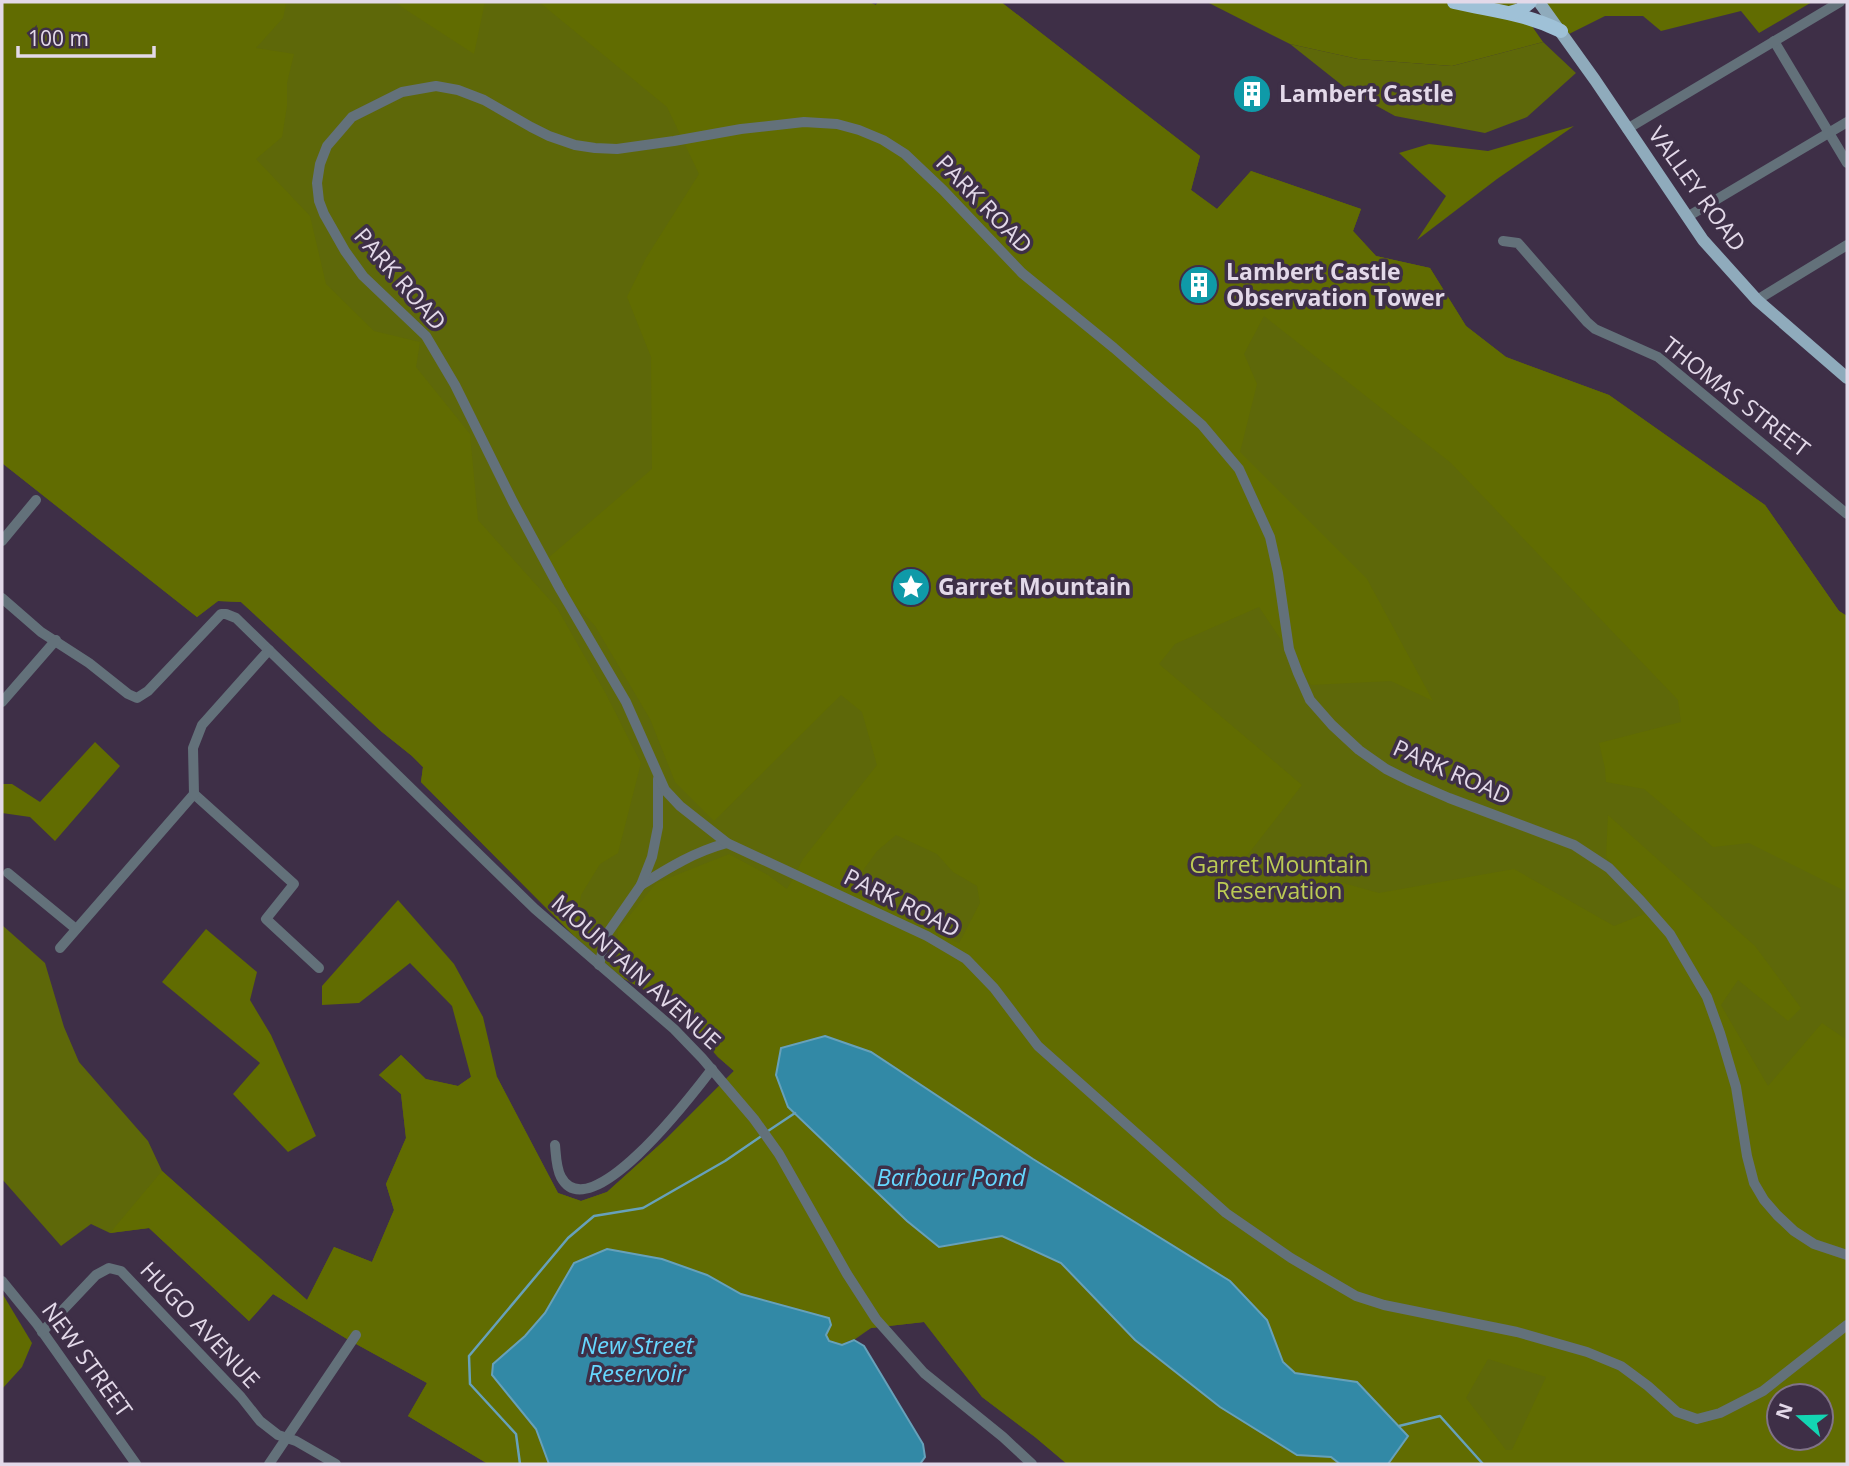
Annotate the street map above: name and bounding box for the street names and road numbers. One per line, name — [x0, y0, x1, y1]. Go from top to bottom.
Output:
street label: VALLEY ROAD — [1642, 119, 1754, 257]
street label: PARK ROAD — [929, 147, 1040, 260]
street label: PARK ROAD — [347, 220, 454, 336]
street label: THOMAS STREET — [1656, 328, 1817, 464]
street label: PARK ROAD — [1388, 731, 1516, 811]
street label: PARK ROAD — [839, 860, 966, 944]
street label: MOUNTAIN AVENUE — [545, 887, 728, 1056]
street label: HUGO AVENUE — [134, 1254, 268, 1395]
street label: NEW STREET — [35, 1295, 141, 1424]

